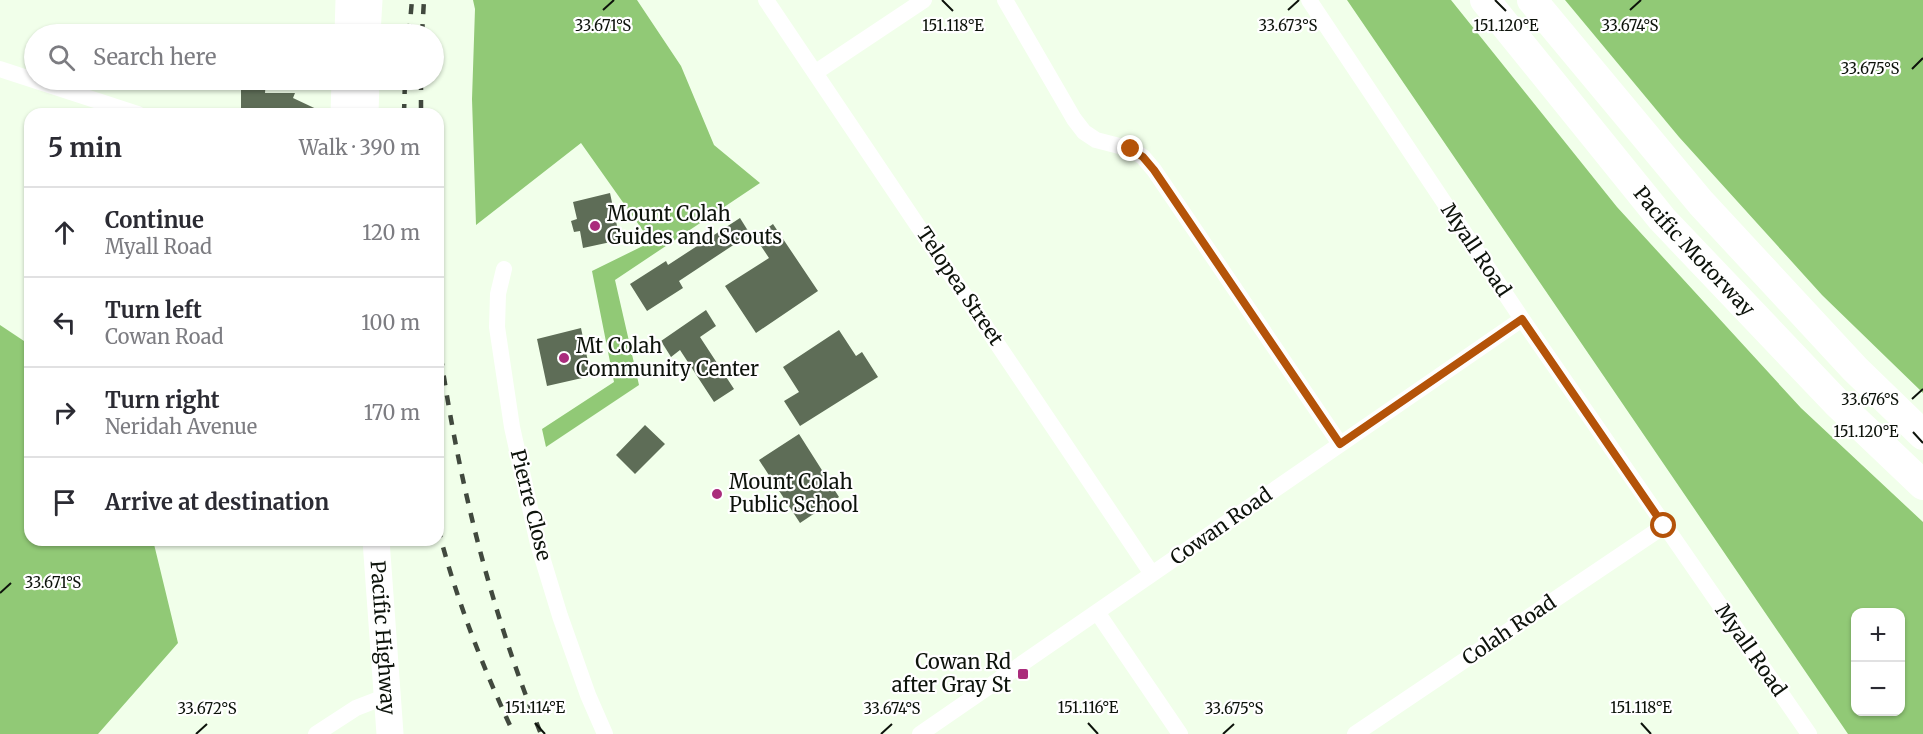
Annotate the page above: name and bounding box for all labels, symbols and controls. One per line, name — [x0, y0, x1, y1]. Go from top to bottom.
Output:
text: 33.671°S — [575, 16, 631, 35]
text: 151.118°E — [922, 16, 984, 35]
text: 33.673°S — [1259, 16, 1318, 35]
text: 151.120°E — [1474, 16, 1539, 35]
text: 33.674°S — [1601, 16, 1659, 35]
search box — [24, 24, 444, 90]
icon: search — [45, 41, 78, 74]
text: Search here — [93, 43, 216, 71]
text: 33.675°S — [1841, 59, 1899, 78]
text: 5 min — [48, 131, 122, 164]
text: Walk · 390 m — [299, 135, 420, 160]
route end — [1117, 135, 1143, 161]
street label: Pacific Motorway — [1629, 181, 1761, 321]
street label: Myall Road — [1436, 198, 1517, 301]
place label: Mount Colah Guides and Scouts — [607, 201, 782, 249]
text: Continue — [105, 206, 204, 234]
icon: ahead — [48, 216, 81, 249]
marker: Mount Colah Guides and Scouts — [588, 219, 602, 233]
text: 120 m — [362, 220, 420, 245]
street label: Telopea Street — [912, 222, 1009, 350]
text: Myall Road — [105, 234, 212, 259]
text: Turn left — [105, 296, 202, 324]
icon: left — [48, 306, 81, 339]
text: 100 m — [361, 310, 420, 335]
text: Cowan Road — [105, 324, 224, 349]
place label: Mt Colah Community Center — [576, 333, 759, 381]
marker: Mt Colah Community Center — [557, 351, 571, 365]
text: Turn right — [105, 386, 219, 414]
text: 33.676°S — [1841, 390, 1899, 409]
icon: right — [48, 396, 81, 429]
text: 170 m — [364, 400, 420, 425]
text: Neridah Avenue — [105, 414, 257, 439]
text: 151.120°E — [1834, 422, 1899, 441]
street label: Pierre Close — [506, 447, 557, 563]
place label: Mount Colah Public School — [729, 469, 858, 517]
street label: Cowan Road — [1165, 481, 1276, 570]
icon: arrive — [48, 486, 81, 519]
marker: Mount Colah Public School — [710, 487, 724, 501]
text: Arrive at destination — [105, 488, 329, 516]
route start — [1650, 512, 1676, 538]
street label: Pacific Highway — [366, 560, 402, 716]
text: 33.671°S — [25, 573, 81, 592]
street label: Colah Road — [1457, 589, 1560, 670]
street label: Myall Road — [1710, 599, 1792, 701]
map controls — [1851, 608, 1905, 716]
button: + — [1851, 608, 1905, 662]
place label: Cowan Rd after Gray St — [892, 649, 1011, 697]
button: − — [1851, 662, 1905, 716]
marker: Cowan Rd after Gray St — [1016, 667, 1030, 681]
text: 151.114°E — [505, 698, 565, 717]
text: 151.116°E — [1058, 698, 1119, 717]
text: 151.118°E — [1610, 698, 1672, 717]
text: 33.672°S — [177, 699, 237, 718]
text: 33.674°S — [863, 699, 921, 718]
text: 33.675°S — [1205, 699, 1263, 718]

